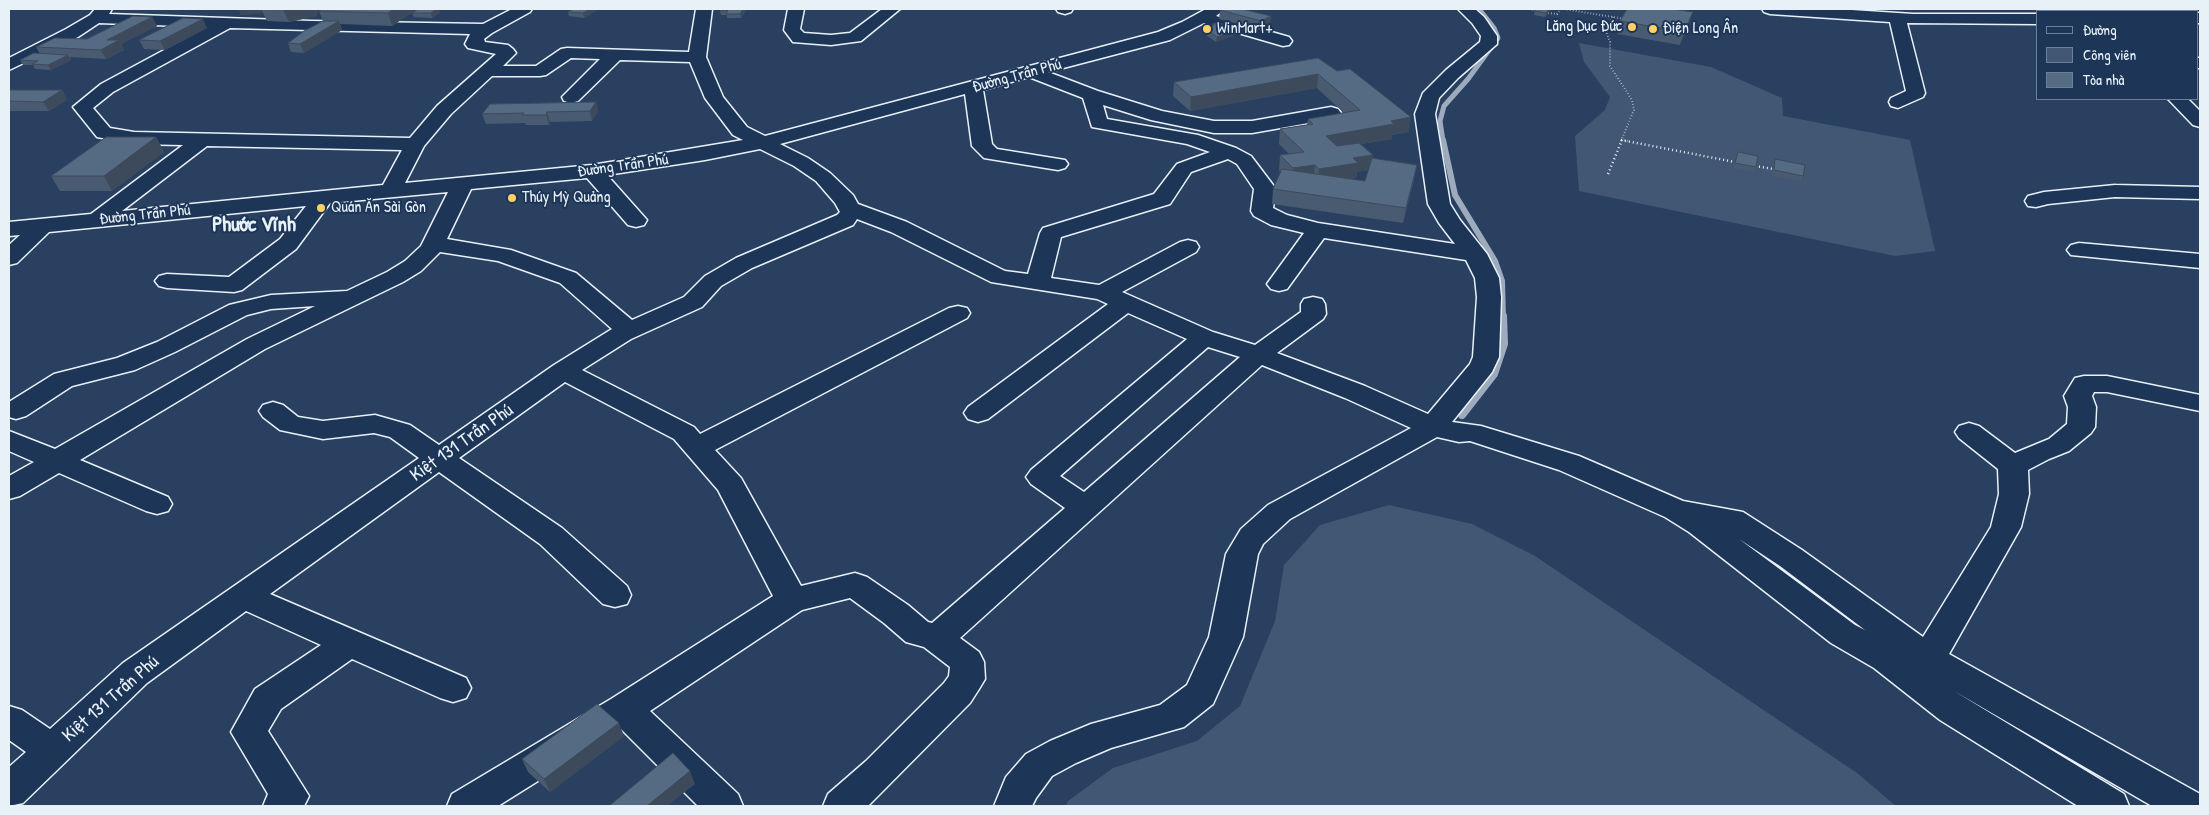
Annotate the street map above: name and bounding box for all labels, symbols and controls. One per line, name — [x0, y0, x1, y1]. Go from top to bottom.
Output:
legend — [2036, 10, 2199, 100]
place label: Lăng Dục Đức — [1546, 17, 1622, 37]
place label: WinMart+ — [1217, 19, 1273, 39]
place label: Điện Long Ân — [1663, 19, 1738, 39]
text: Đường — [2083, 19, 2117, 40]
marker: Lăng Dục Đức — [1626, 21, 1638, 33]
marker: WinMart+ — [1201, 23, 1213, 35]
marker: Điện Long Ân — [1647, 23, 1659, 35]
text: Công viên — [2083, 44, 2136, 65]
street label: Đường Trần Phú — [970, 55, 1064, 97]
text: Tòa nhà — [2083, 69, 2124, 90]
street label: Đường Trần Phú — [576, 150, 670, 182]
place label: Thúy Mỳ Quảng — [522, 188, 611, 208]
marker: Thúy Mỳ Quảng — [506, 192, 518, 204]
place label: Quán Ăn Sài Gòn — [331, 198, 426, 218]
street label: Đường Trần Phú — [99, 201, 191, 229]
marker: Quán Ăn Sài Gòn — [315, 202, 327, 214]
district label: Phước Vĩnh — [212, 212, 296, 238]
street label: Kiệt 131 Trần Phú — [406, 399, 518, 487]
street label: Kiệt 131 Trần Phú — [58, 651, 164, 747]

